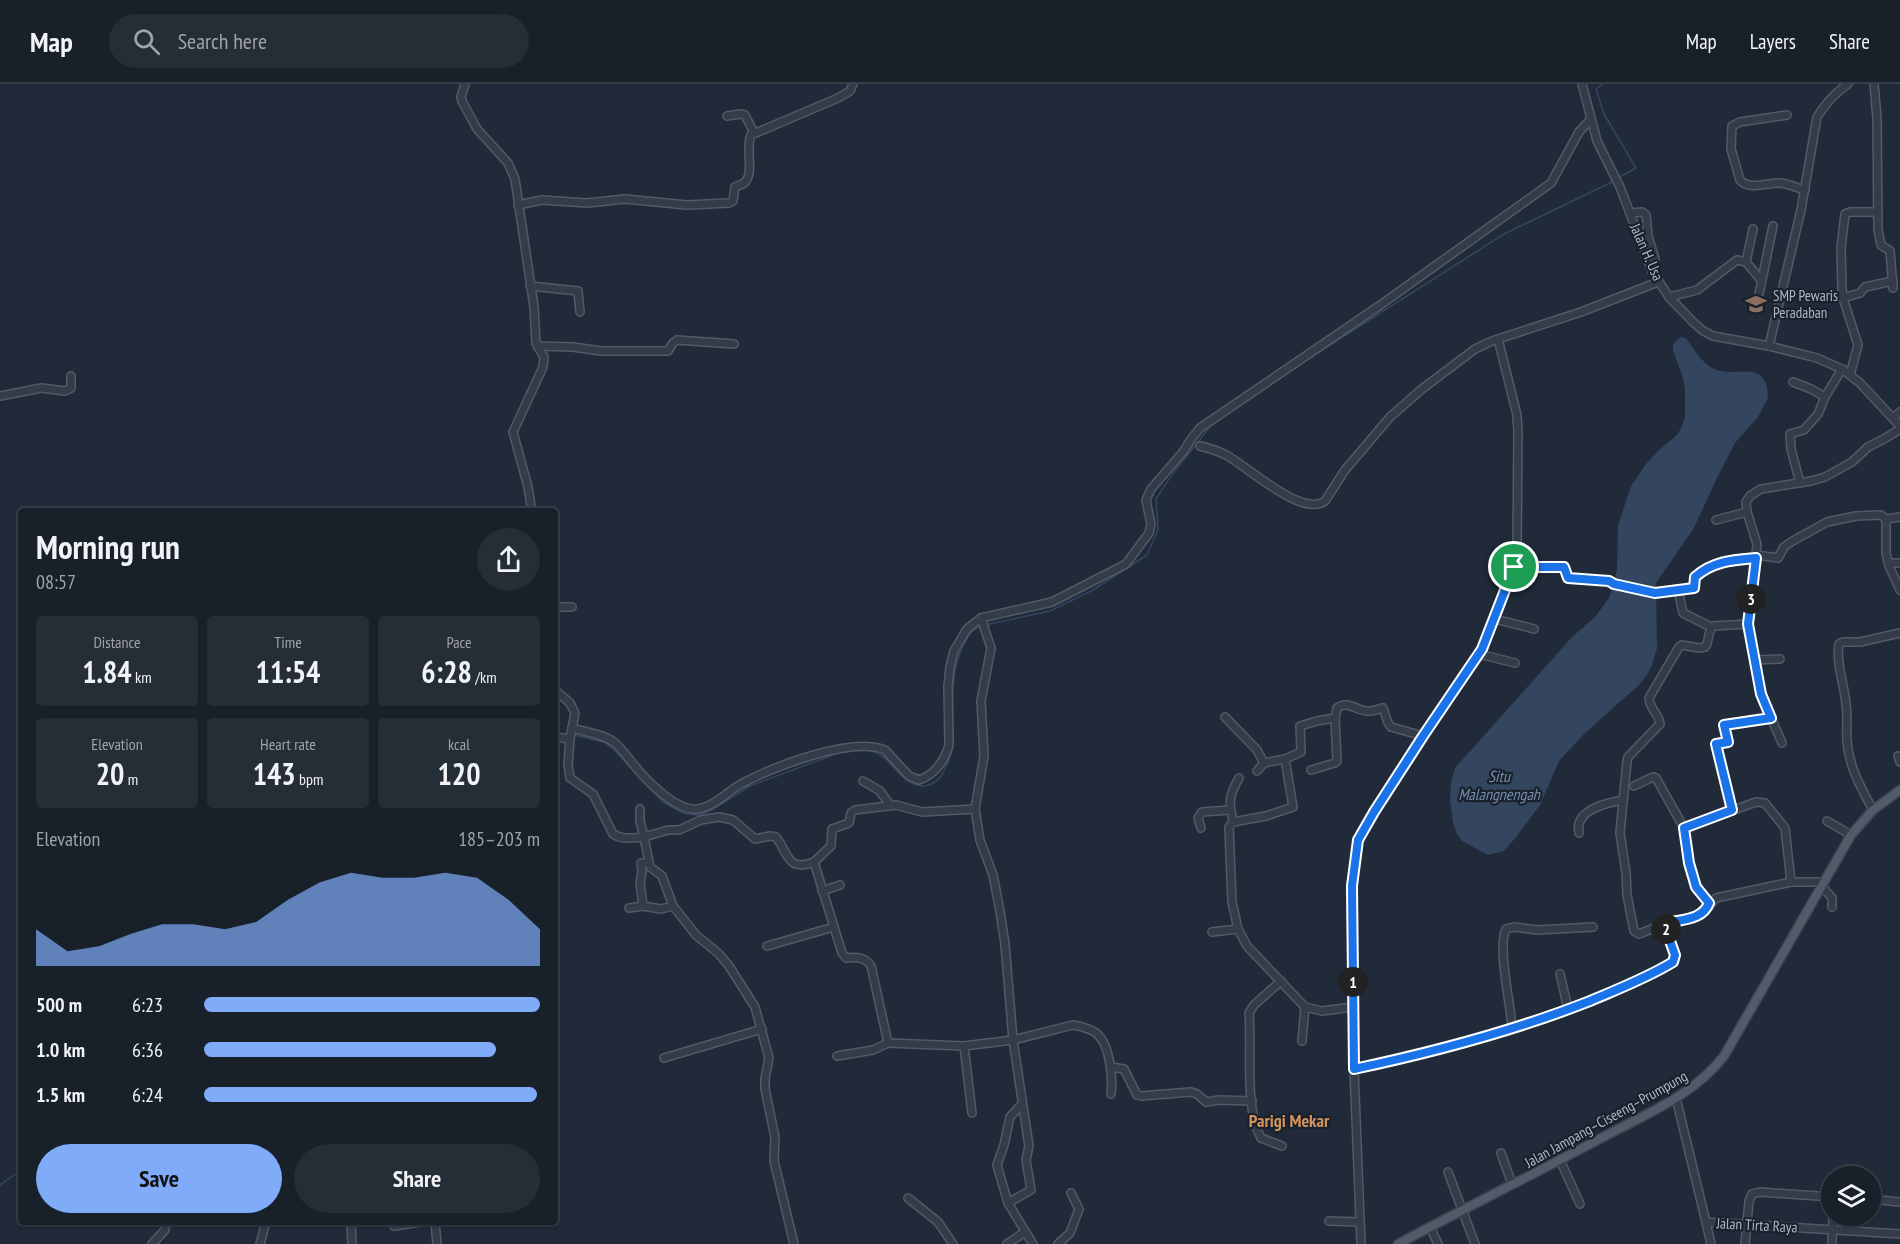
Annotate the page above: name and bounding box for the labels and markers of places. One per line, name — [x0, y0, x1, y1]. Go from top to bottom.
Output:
place label: SMP Pewaris Peradaban — [1773, 286, 1838, 322]
school or university icon: SMP Pewaris Peradaban — [1744, 292, 1768, 316]
pin — [1488, 541, 1539, 592]
pin: 3 — [1736, 584, 1766, 614]
pin: 2 — [1651, 914, 1681, 944]
pin: 1 — [1338, 967, 1368, 997]

